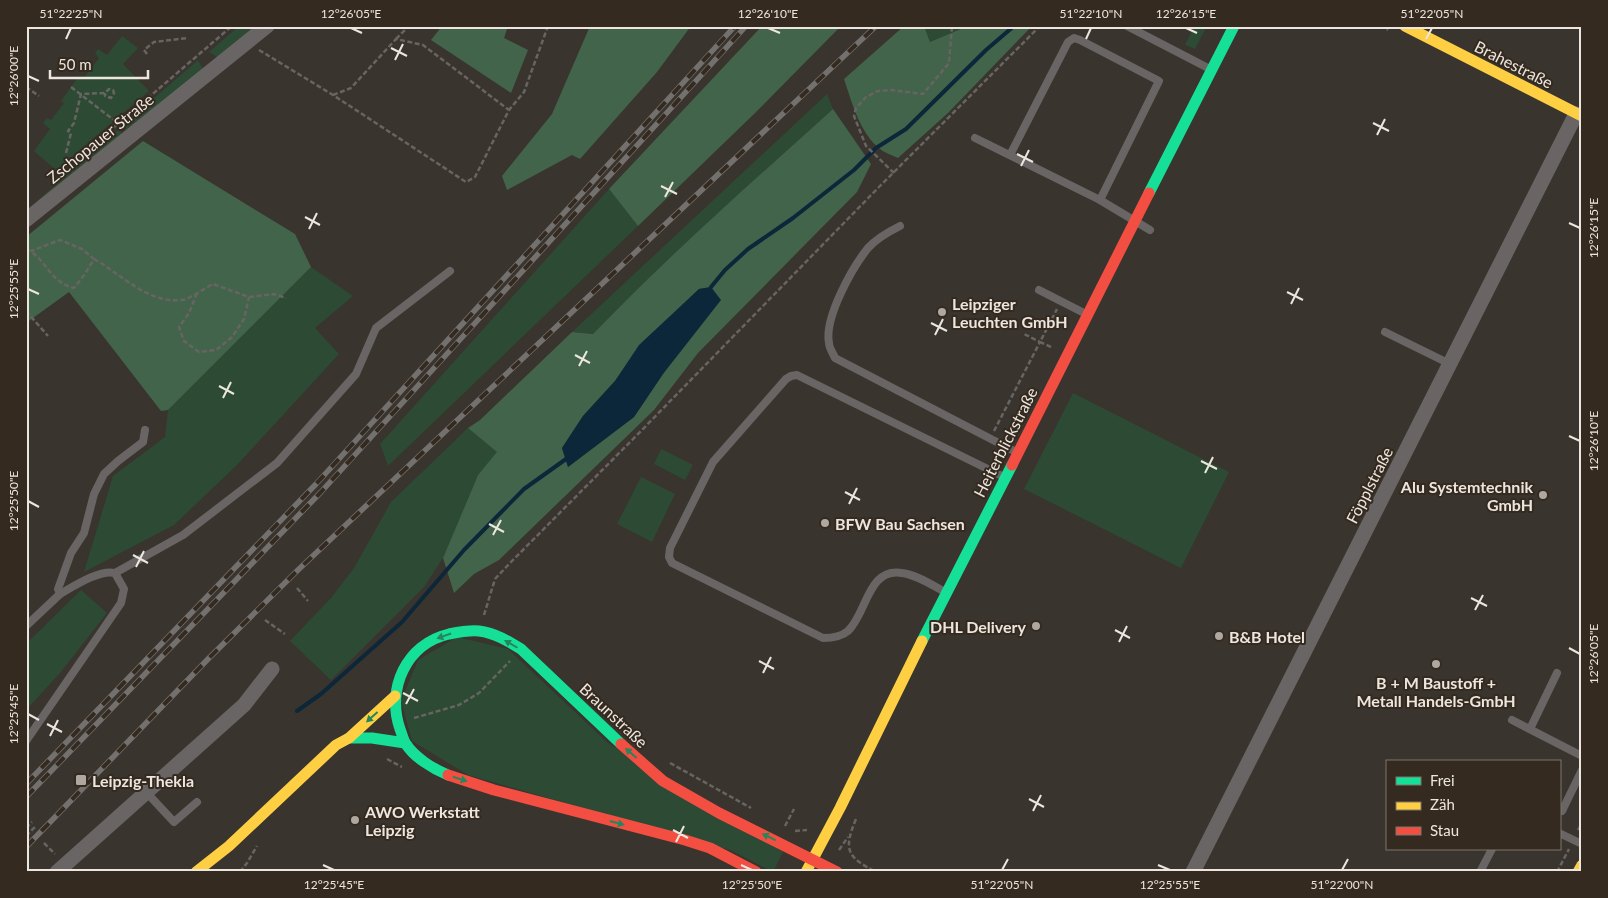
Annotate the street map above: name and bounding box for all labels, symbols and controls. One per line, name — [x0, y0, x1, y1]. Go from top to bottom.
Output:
text: 51°22'25"N — [40, 6, 102, 21]
text: 12°26'05"E — [321, 6, 381, 21]
text: 12°26'10"E — [738, 6, 798, 21]
text: 51°22'10"N — [1060, 6, 1122, 21]
text: 12°26'15"E — [1156, 6, 1216, 21]
text: 51°22'05"N — [1401, 6, 1463, 21]
street label: Brahestraße — [1472, 36, 1556, 92]
text: 12°26'00"E — [6, 46, 21, 106]
scale bar — [50, 48, 148, 80]
text: 50 m — [58, 55, 92, 73]
street label: Zschopauer Straße — [43, 89, 157, 187]
text: 12°26'15"E — [1586, 198, 1601, 258]
text: 12°25'55"E — [6, 259, 21, 319]
place label: Leipziger Leuchten GmbH — [952, 294, 1068, 331]
marker: Leipziger Leuchten GmbH — [936, 306, 948, 318]
street label: Heiterblickstraße — [969, 384, 1041, 500]
text: 12°26'10"E — [1586, 411, 1601, 471]
street label: Föpplstraße — [1342, 444, 1396, 526]
text: 12°25'50"E — [6, 471, 21, 531]
place label: Alu Systemtechnik GmbH — [1400, 477, 1533, 514]
marker: Alu Systemtechnik GmbH — [1537, 489, 1549, 501]
place label: BFW Bau Sachsen — [835, 514, 965, 533]
marker: BFW Bau Sachsen — [819, 517, 831, 529]
place label: DHL Delivery — [930, 617, 1027, 636]
marker: DHL Delivery — [1030, 620, 1042, 632]
text: 12°26'05"E — [1586, 624, 1601, 684]
place label: B&B Hotel — [1229, 627, 1305, 646]
marker: B&B Hotel — [1213, 630, 1225, 642]
one-way arrow — [436, 633, 451, 640]
one-way arrow — [505, 639, 518, 648]
marker: B + M Baustoff + Metall Handels-GmbH — [1430, 658, 1442, 670]
place label: B + M Baustoff + Metall Handels-GmbH — [1356, 673, 1516, 710]
street label: Braunstraße — [576, 679, 652, 751]
text: 12°25'45"E — [6, 684, 21, 744]
one-way arrow — [367, 711, 379, 723]
one-way arrow — [626, 747, 638, 759]
legend — [1386, 760, 1560, 850]
place label: Leipzig-Thekla — [92, 771, 194, 790]
text: Frei — [1430, 771, 1455, 789]
marker: Leipzig-Thekla — [74, 773, 88, 787]
one-way arrow — [453, 776, 468, 784]
text: Zäh — [1430, 795, 1455, 813]
place label: AWO Werkstatt Leipzig — [364, 802, 481, 839]
marker: AWO Werkstatt Leipzig — [349, 814, 361, 826]
one-way arrow — [609, 819, 624, 827]
text: Stau — [1430, 821, 1459, 839]
one-way arrow — [762, 833, 776, 841]
text: 12°25'45"E — [304, 877, 364, 892]
text: 12°25'50"E — [722, 877, 782, 892]
text: 51°22'05"N — [971, 877, 1033, 892]
text: 12°25'55"E — [1140, 877, 1200, 892]
text: 51°22'00"N — [1311, 877, 1373, 892]

